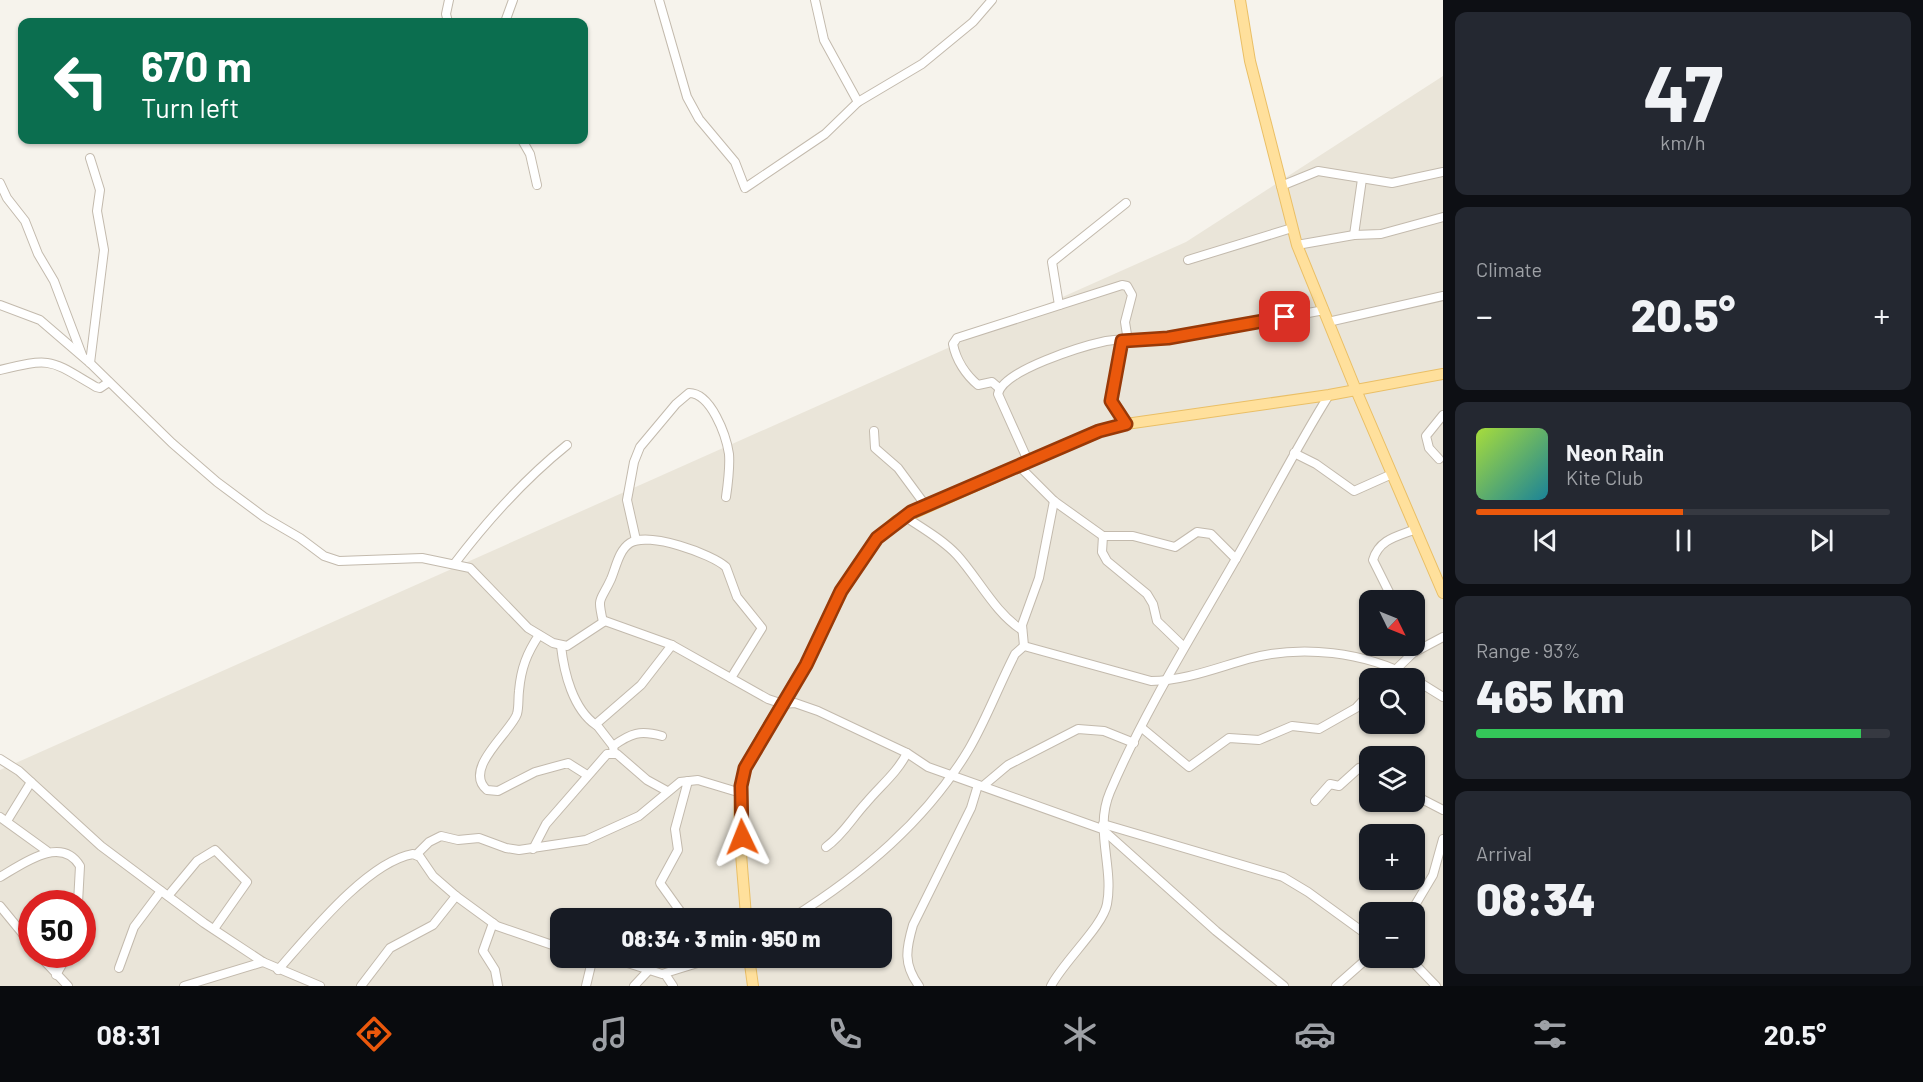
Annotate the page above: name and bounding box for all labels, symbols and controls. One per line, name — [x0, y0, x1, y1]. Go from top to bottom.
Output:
text: 670 m — [141, 40, 252, 90]
icon: left — [42, 42, 120, 120]
text: 47 — [1643, 44, 1723, 138]
text: Turn left — [141, 91, 239, 123]
text: km/h — [1660, 130, 1706, 154]
text: Climate — [1476, 257, 1542, 281]
text: 20.5° — [1631, 287, 1735, 341]
pin — [1259, 291, 1310, 342]
text: − — [1476, 295, 1493, 335]
text: + — [1874, 295, 1890, 335]
icon: arrive — [1268, 300, 1301, 333]
text: Neon Rain — [1566, 439, 1664, 465]
text: Kite Club — [1566, 465, 1643, 489]
icon: previous — [1529, 524, 1562, 557]
icon: pause — [1667, 524, 1700, 557]
icon: next — [1805, 524, 1838, 557]
north arrow — [1359, 590, 1425, 656]
map controls — [1359, 590, 1425, 968]
text: Range · 93% — [1476, 638, 1580, 662]
button: search — [1359, 668, 1425, 734]
text: 465 km — [1476, 668, 1625, 722]
button: layers — [1359, 746, 1425, 812]
position arrow — [710, 805, 774, 869]
button: + — [1359, 824, 1425, 890]
text: Arrival — [1476, 841, 1532, 865]
text: 08:34 — [1476, 871, 1596, 925]
speed limit sign: 50 — [18, 890, 96, 968]
button: − — [1359, 902, 1425, 968]
text: 08:34 · 3 min · 950 m — [622, 925, 820, 951]
icon: directions — [353, 1013, 395, 1055]
icon: music — [589, 1013, 631, 1055]
icon: phone — [824, 1013, 866, 1055]
icon: climate — [1059, 1013, 1101, 1055]
icon: car — [1294, 1013, 1336, 1055]
icon: filters — [1529, 1013, 1571, 1055]
text: 08:31 — [97, 1018, 160, 1050]
text: 20.5° — [1764, 1018, 1826, 1050]

